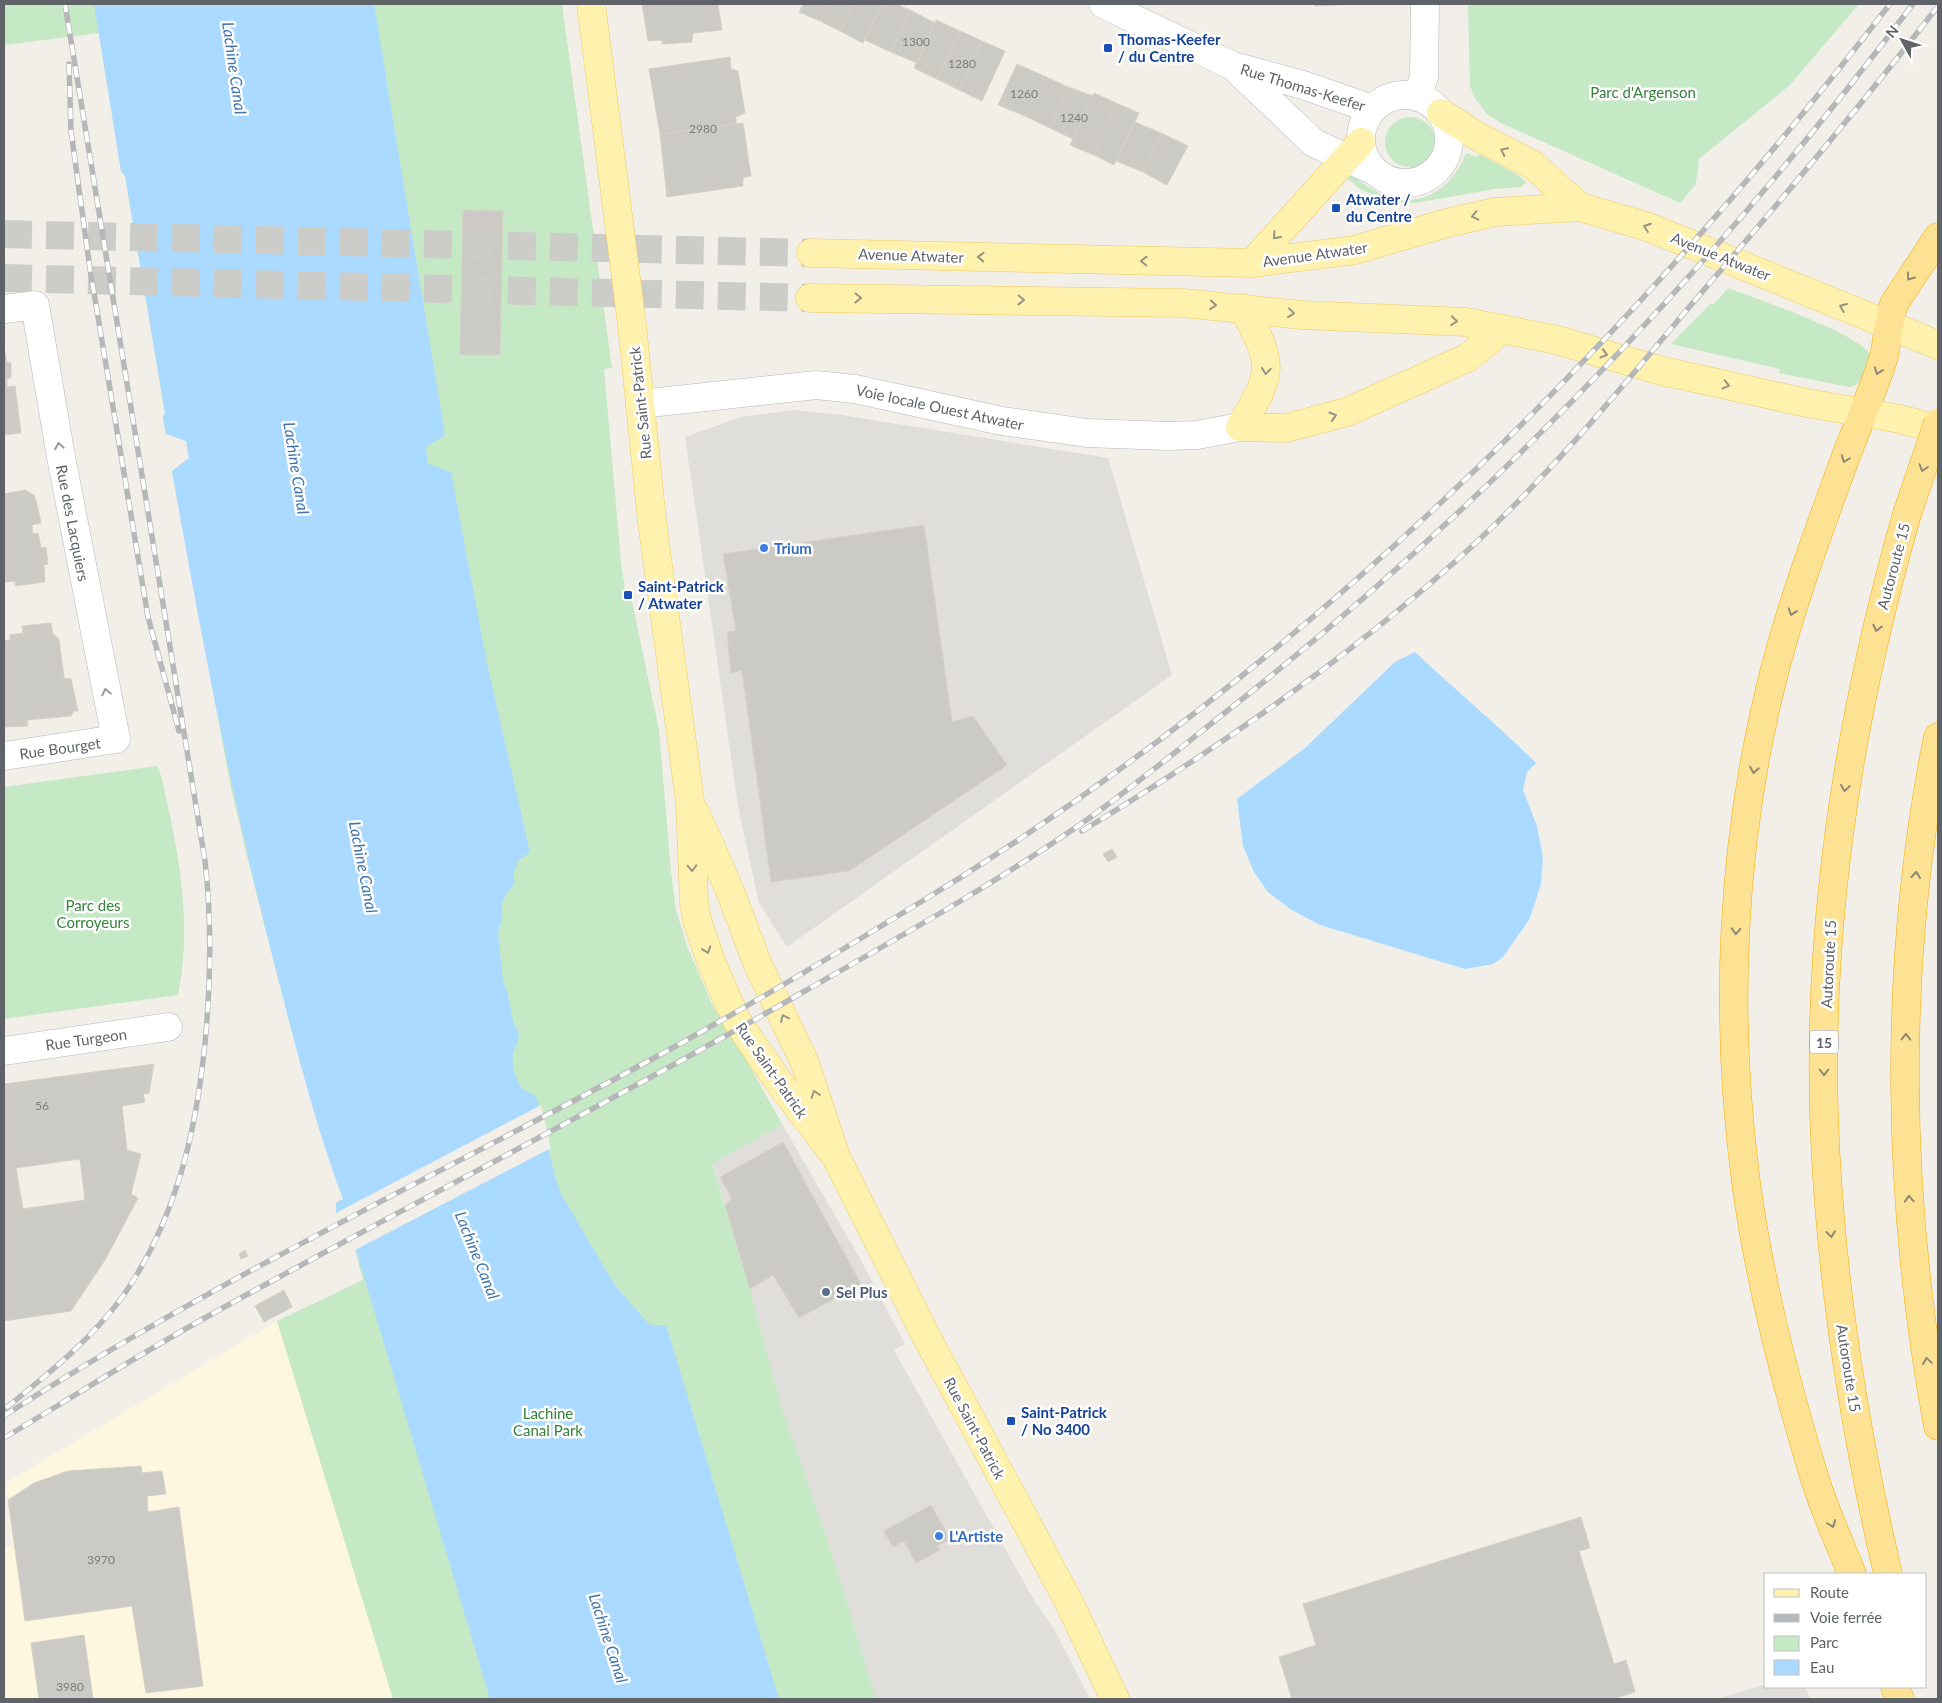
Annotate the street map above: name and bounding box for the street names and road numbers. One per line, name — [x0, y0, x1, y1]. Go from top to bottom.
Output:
street label: Rue Thomas-Keefer — [1238, 59, 1368, 115]
street label: Avenue Atwater — [1669, 228, 1774, 284]
street label: Avenue Atwater — [1261, 238, 1369, 270]
street label: Avenue Atwater — [858, 244, 965, 266]
street label: Rue Saint-Patrick — [625, 346, 655, 460]
street label: Voie locale Ouest Atwater — [854, 380, 1026, 434]
street label: Rue des Lacquiers — [53, 463, 93, 583]
street label: Autoroute 15 — [1873, 521, 1913, 611]
street label: Rue Bourget — [18, 733, 102, 763]
street label: Autoroute 15 — [1817, 919, 1839, 1009]
street label: Rue Saint-Patrick — [732, 1019, 812, 1122]
street label: Rue Turgeon — [44, 1024, 128, 1054]
road number: 15 — [1810, 1030, 1838, 1054]
street label: Autoroute 15 — [1833, 1323, 1865, 1413]
street label: Rue Saint-Patrick — [941, 1374, 1010, 1482]

